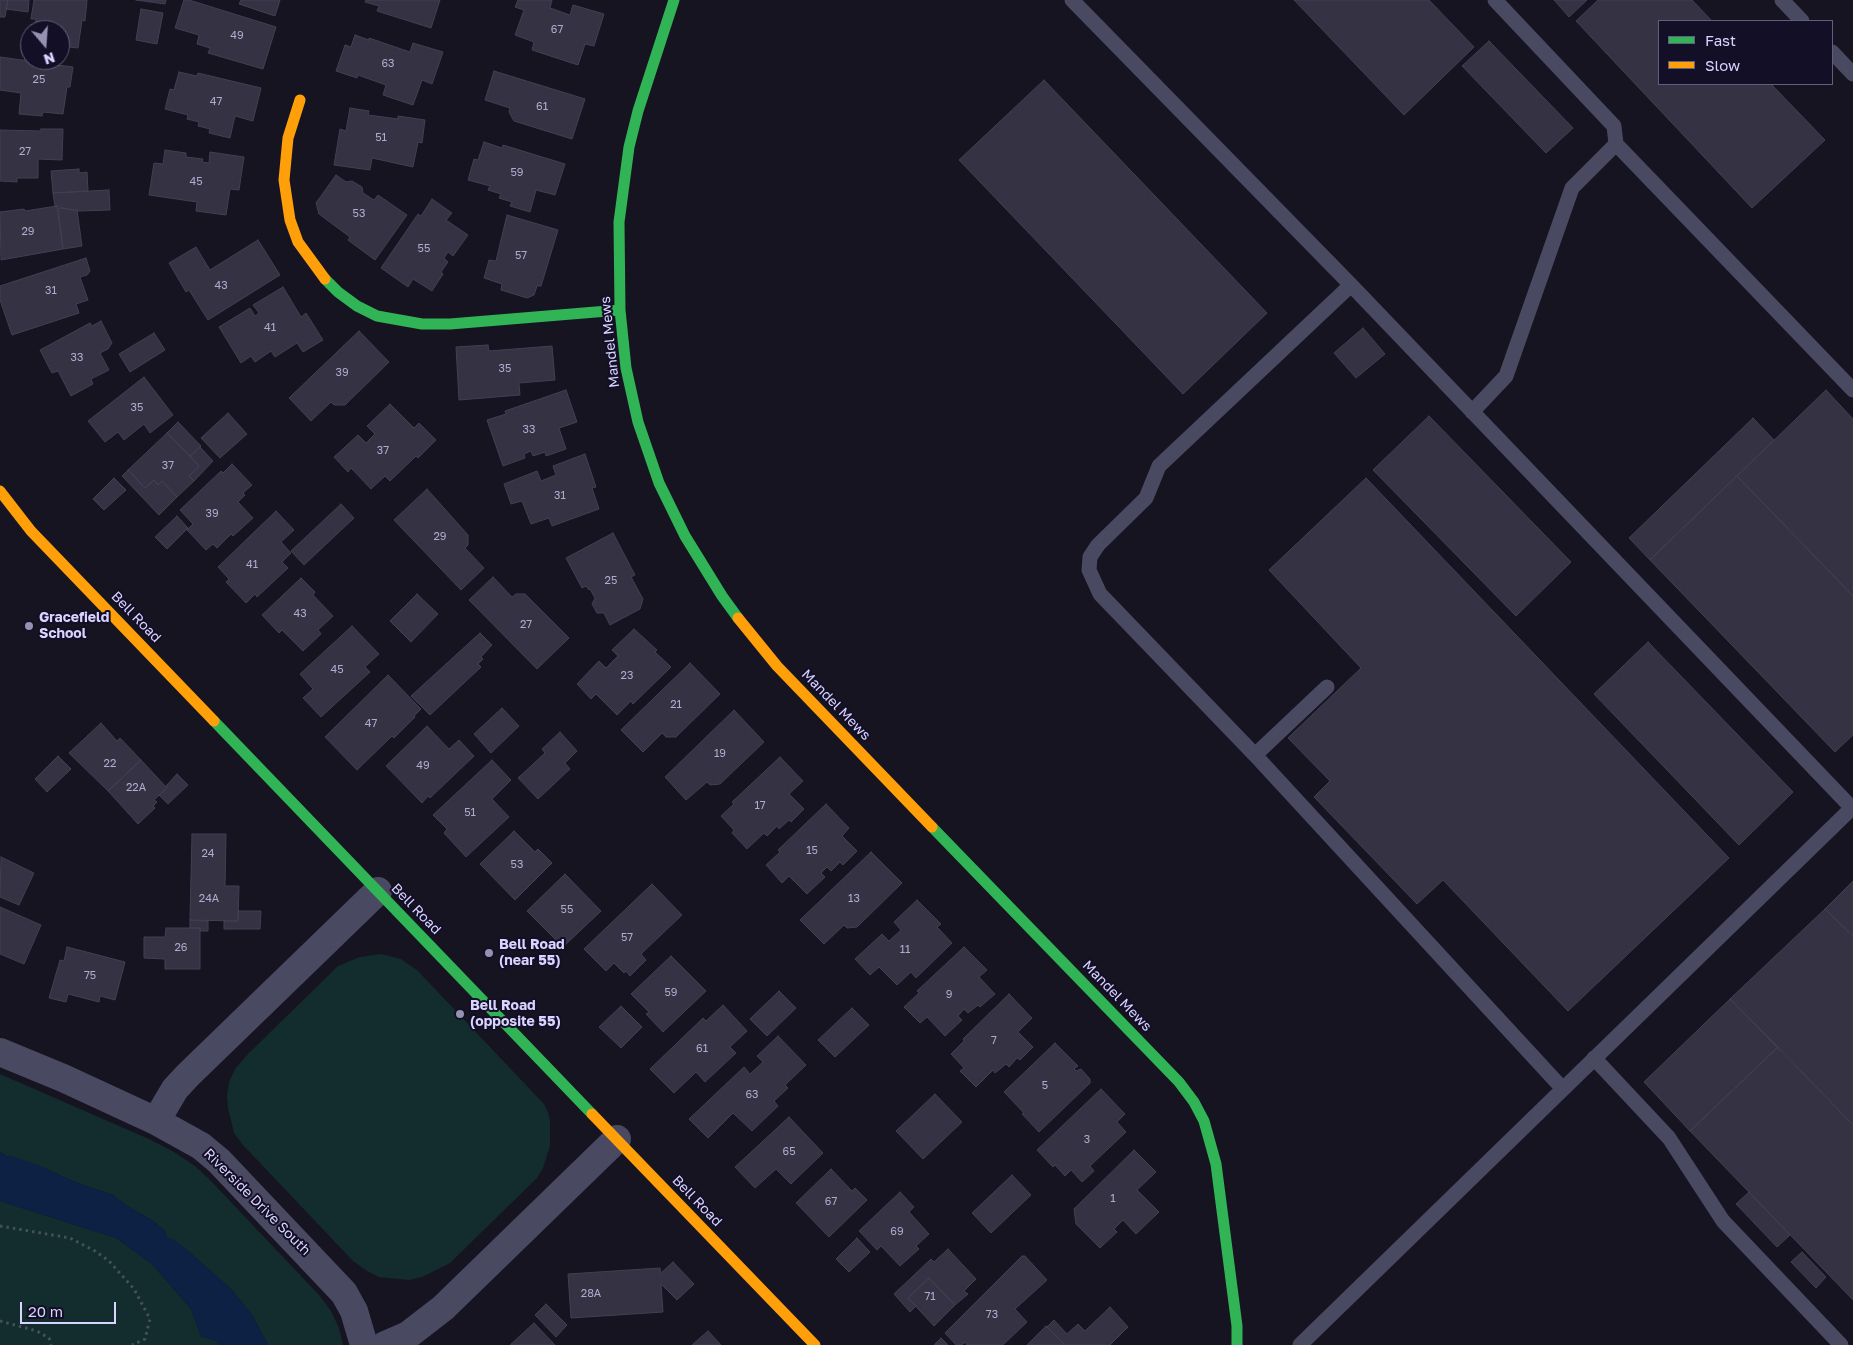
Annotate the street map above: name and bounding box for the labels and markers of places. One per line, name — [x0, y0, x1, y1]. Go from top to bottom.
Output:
place label: Gracefield School — [39, 610, 109, 642]
marker: Gracefield School — [23, 620, 35, 632]
place label: Bell Road (near 55) — [499, 937, 565, 970]
marker: Bell Road (near 55) — [483, 947, 495, 959]
place label: Bell Road (opposite 55) — [470, 998, 561, 1030]
marker: Bell Road (opposite 55) — [454, 1008, 466, 1020]

